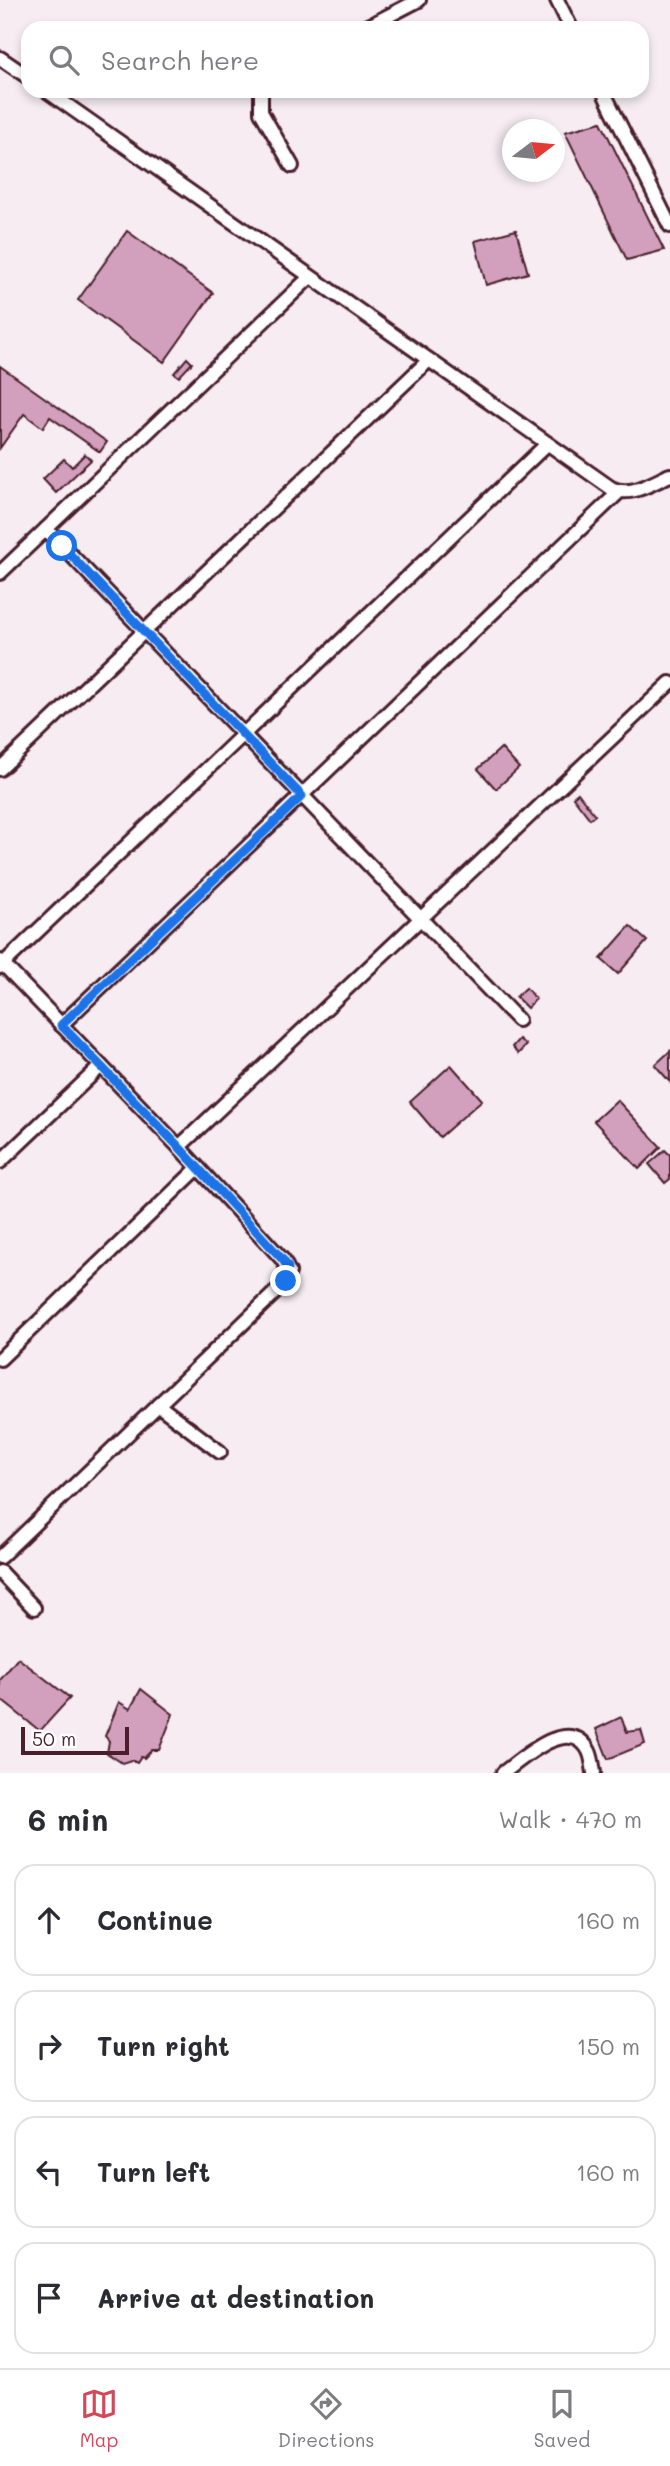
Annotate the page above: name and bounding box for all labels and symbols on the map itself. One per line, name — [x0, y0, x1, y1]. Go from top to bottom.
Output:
north arrow — [502, 119, 565, 182]
route start — [46, 530, 77, 561]
route end — [270, 1265, 301, 1296]
scale bar — [21, 1724, 130, 1756]

